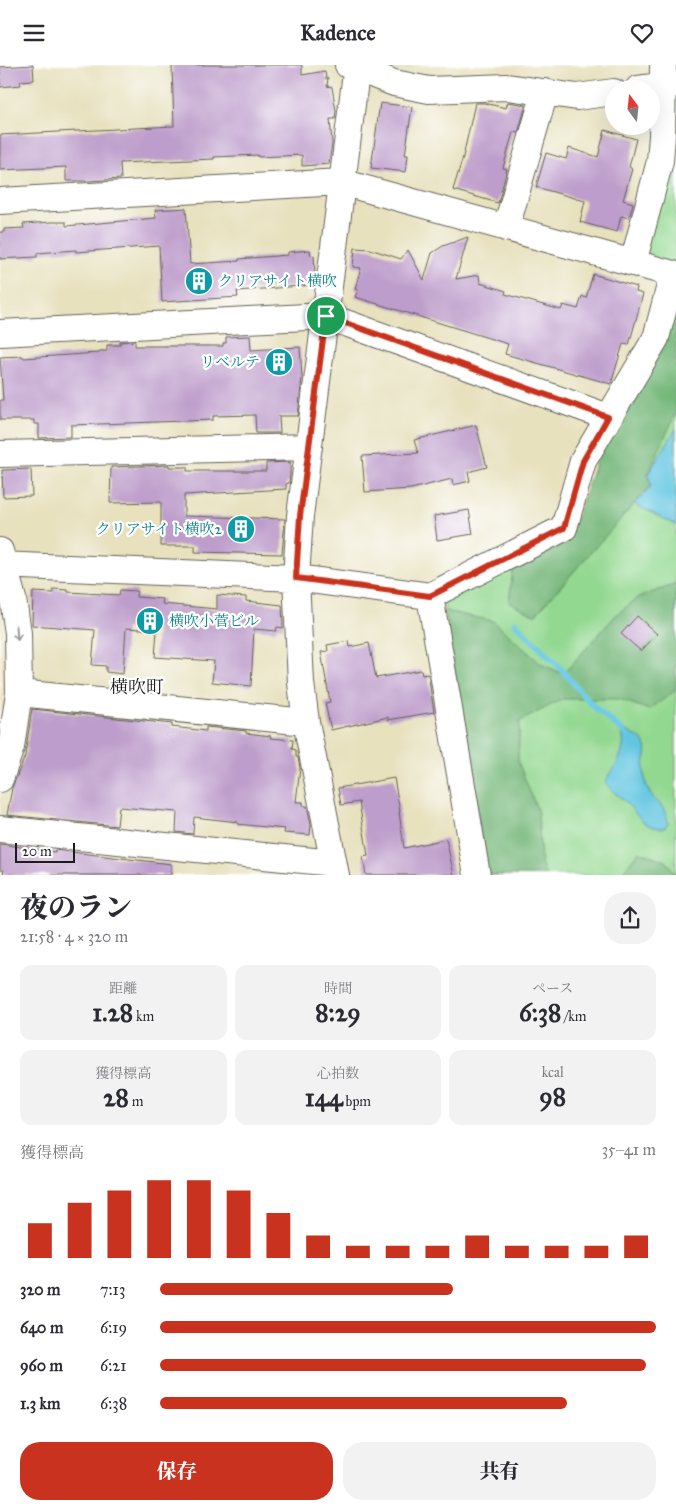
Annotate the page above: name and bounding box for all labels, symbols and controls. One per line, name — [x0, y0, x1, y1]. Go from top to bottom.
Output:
icon: menu — [20, 19, 48, 47]
text: Kadence — [300, 19, 376, 46]
icon: heart — [628, 19, 656, 47]
north arrow — [605, 80, 660, 135]
map controls — [605, 80, 660, 135]
building icon: クリアサイト横吹 — [184, 266, 214, 296]
place label: クリアサイト横吹 — [218, 272, 337, 290]
pin — [305, 295, 347, 337]
icon: arrive — [312, 302, 340, 330]
building icon: リベルテ — [264, 347, 294, 377]
place label: リベルテ — [200, 353, 260, 371]
building icon: クリアサイト横吹2 — [226, 514, 256, 544]
place label: クリアサイト横吹2 — [96, 520, 223, 538]
building icon: 横吹小菅ビル — [135, 606, 165, 636]
place label: 横吹小菅ビル — [169, 612, 259, 630]
one-way arrow — [13, 624, 22, 640]
district label: 横吹町 — [110, 676, 164, 698]
scale bar — [15, 840, 75, 863]
text: 20 m — [22, 843, 52, 860]
text: 夜のラン — [20, 890, 132, 925]
button: share — [604, 892, 656, 944]
text: 21:58 · 4 × 320 m — [20, 927, 128, 946]
text: 距離 — [109, 980, 137, 997]
text: 時間 — [324, 980, 352, 997]
text: ペース — [532, 980, 573, 997]
text: 1.28 — [92, 997, 133, 1028]
text: 8:29 — [315, 997, 361, 1028]
text: 6:38 — [519, 997, 561, 1028]
text: km — [133, 1008, 154, 1025]
text: /km — [561, 1008, 586, 1025]
text: kcal — [542, 1064, 564, 1081]
text: 獲得標高 — [95, 1065, 151, 1082]
text: 心拍数 — [317, 1065, 359, 1082]
text: 98 — [539, 1081, 566, 1112]
text: 28 — [103, 1082, 129, 1113]
text: 144 — [305, 1082, 343, 1113]
text: m — [129, 1093, 144, 1110]
text: bpm — [343, 1093, 371, 1110]
text: 35–41 m — [602, 1140, 656, 1159]
text: 獲得標高 — [20, 1143, 84, 1162]
text: 320 m — [20, 1280, 61, 1299]
text: 7:13 — [100, 1280, 125, 1299]
text: 640 m — [20, 1318, 63, 1337]
text: 6:19 — [100, 1318, 127, 1337]
text: 960 m — [20, 1356, 63, 1375]
text: 6:21 — [100, 1356, 126, 1375]
text: 1.3 km — [20, 1394, 60, 1413]
text: 6:38 — [100, 1394, 127, 1413]
button: 保存 — [20, 1442, 333, 1500]
button: 共有 — [343, 1442, 656, 1500]

